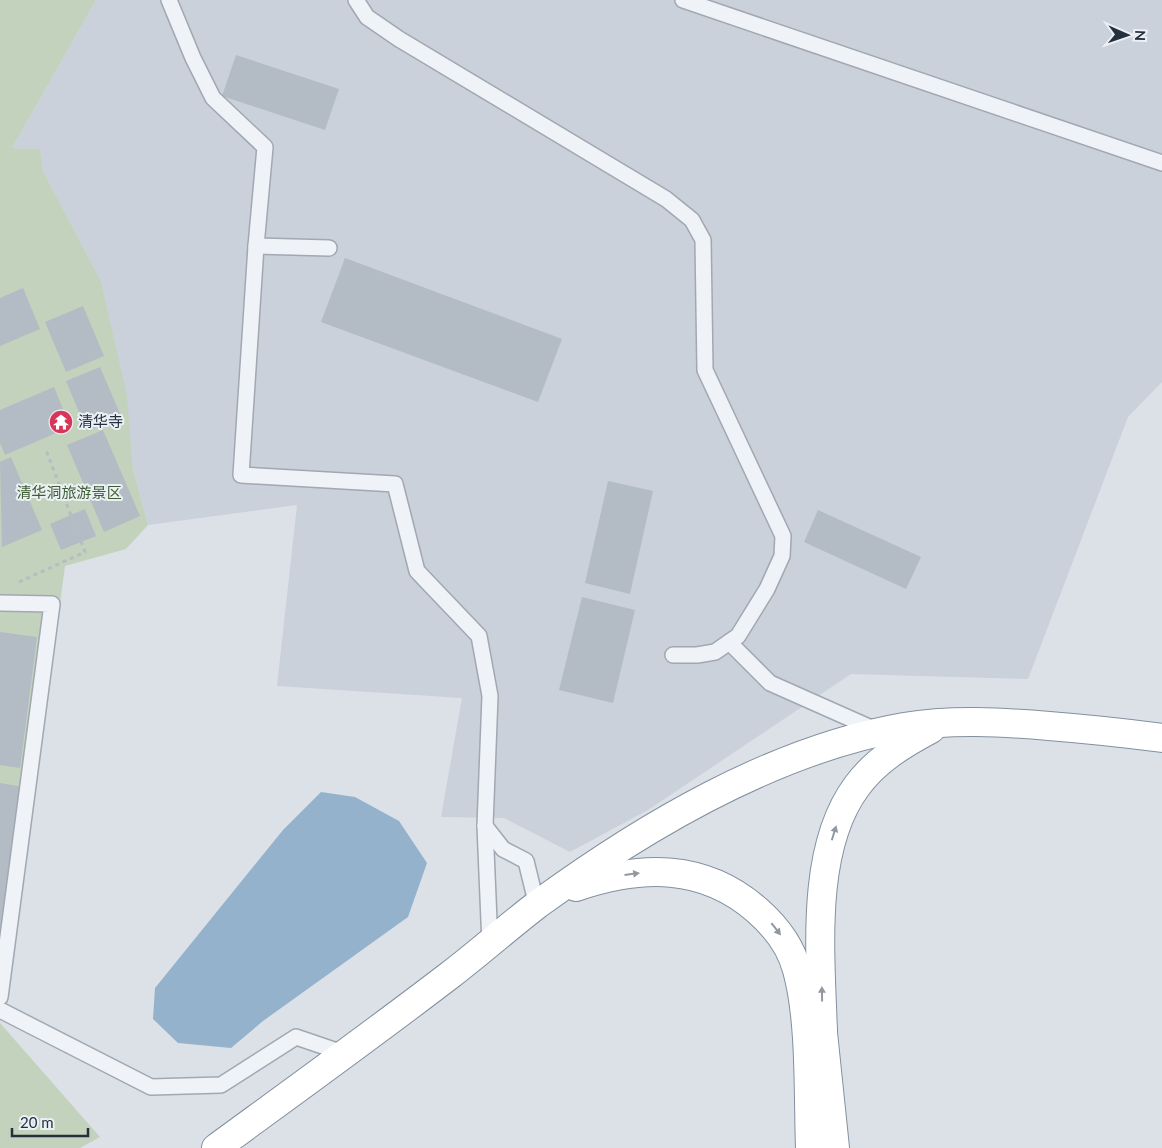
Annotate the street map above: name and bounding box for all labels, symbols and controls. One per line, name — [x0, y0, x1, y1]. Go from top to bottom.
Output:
north arrow — [1102, 10, 1152, 60]
text: N — [1132, 30, 1149, 41]
temple icon: 清华寺 — [48, 409, 74, 435]
place label: 清华寺 — [78, 412, 123, 430]
park label: 清华洞旅游景区 — [16, 483, 122, 501]
one-way arrow — [831, 825, 839, 840]
one-way arrow — [624, 869, 640, 877]
one-way arrow — [771, 922, 781, 936]
one-way arrow — [818, 986, 826, 1002]
scale bar — [12, 1106, 89, 1138]
text: 20 m — [20, 1113, 54, 1131]

